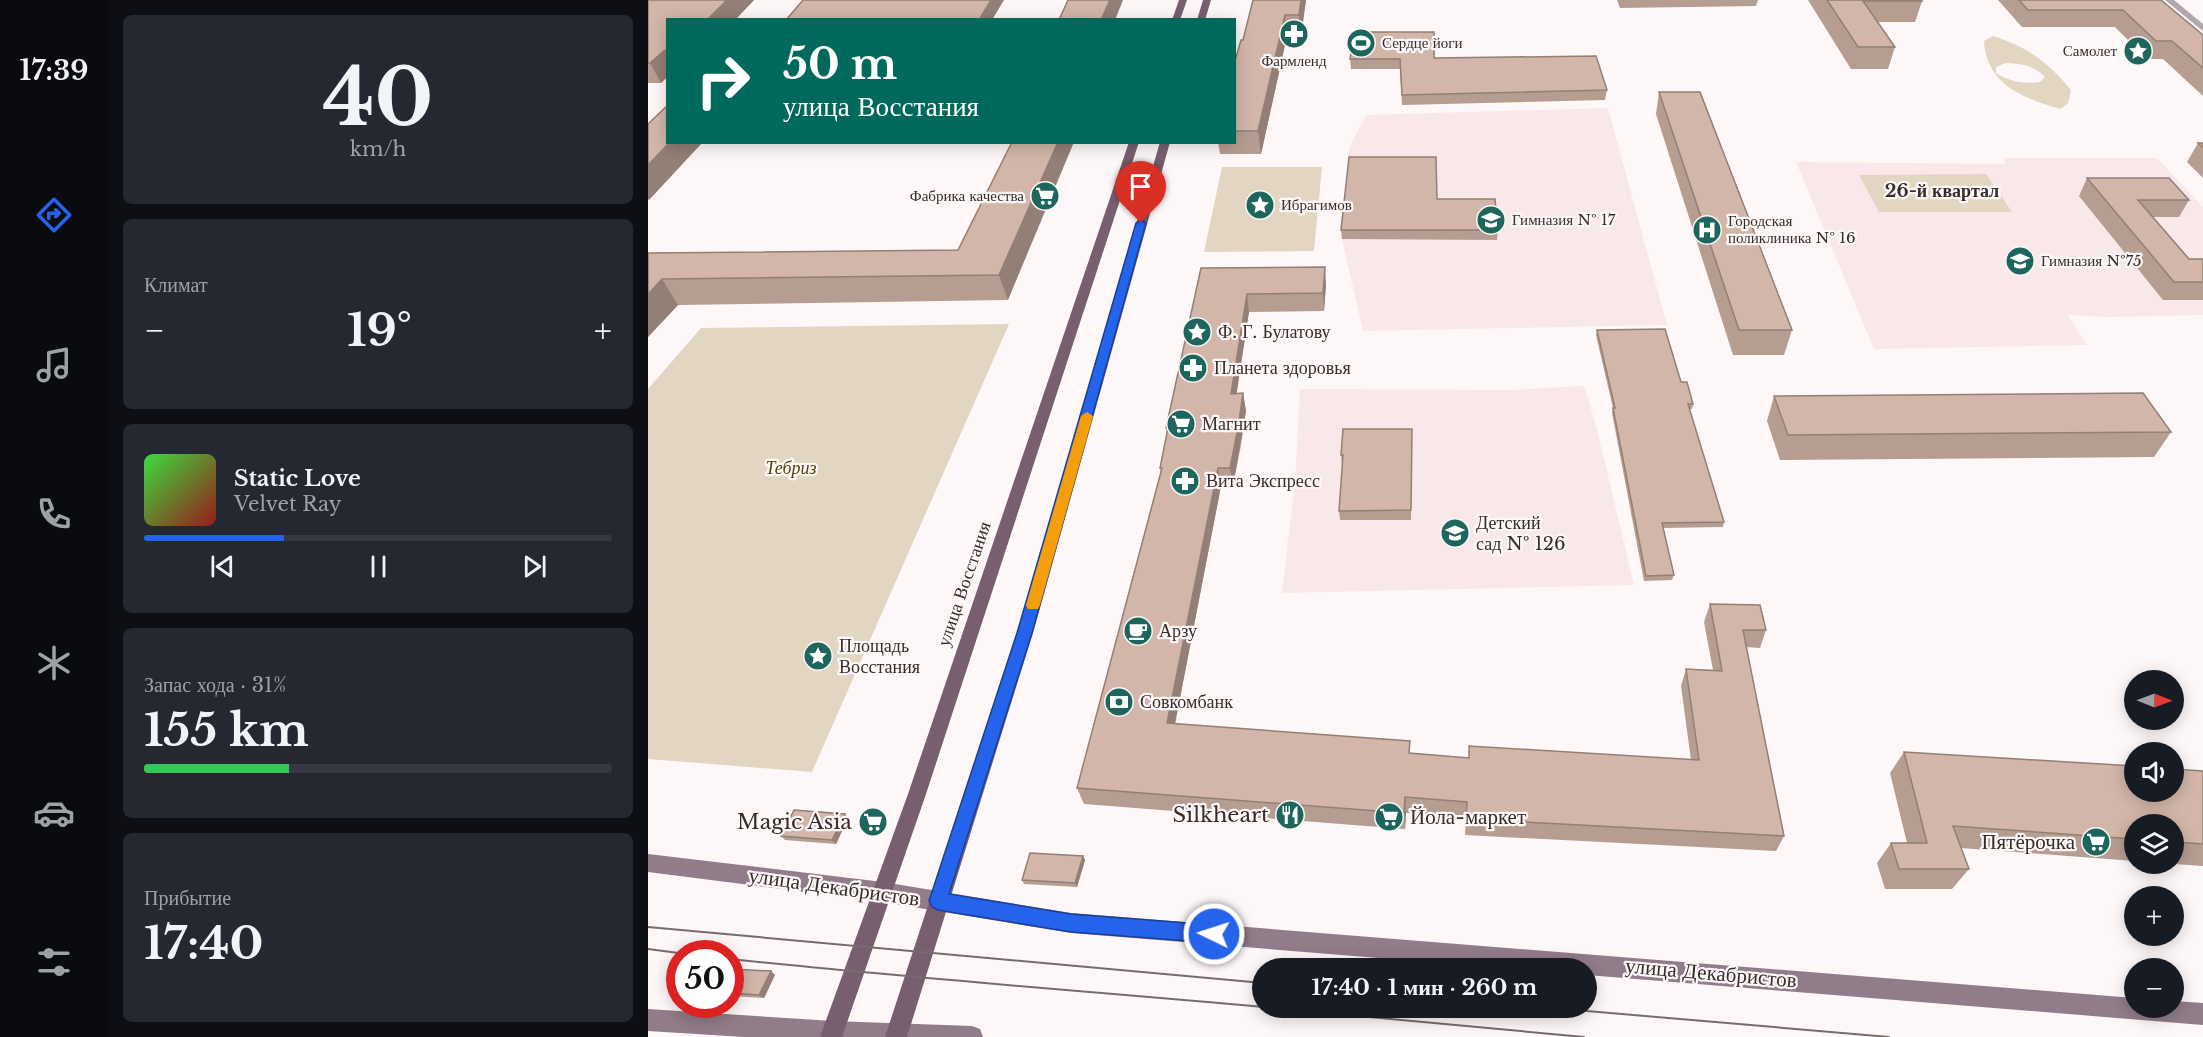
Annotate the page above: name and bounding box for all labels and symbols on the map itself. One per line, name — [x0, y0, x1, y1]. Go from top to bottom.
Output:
pharmacy icon: Фармленд — [1278, 18, 1310, 50]
sports icon: Сердце йоги — [1345, 27, 1377, 59]
place label: Сердце йоги — [1382, 33, 1462, 52]
place icon: Самолет — [2122, 35, 2154, 67]
place label: Самолет — [2063, 41, 2117, 60]
place label: Фармленд — [1261, 51, 1327, 70]
pin — [1115, 161, 1166, 223]
supermarket icon: Фабрика качества — [1029, 180, 1061, 212]
district label: 26-й квартал — [1885, 180, 1999, 202]
place label: Фабрика качества — [910, 186, 1024, 205]
place icon: Ибрагимов — [1244, 189, 1276, 221]
place label: Ибрагимов — [1281, 195, 1352, 214]
school or university icon: Гимназия № 17 — [1475, 204, 1507, 236]
place label: Гимназия № 17 — [1512, 210, 1616, 229]
place label: Городская поликлиника № 16 — [1728, 211, 1856, 247]
hospital icon: Городская поликлиника № 16 — [1691, 214, 1723, 246]
school or university icon: Гимназия №75 — [2004, 245, 2036, 277]
place label: Гимназия №75 — [2041, 251, 2142, 270]
place icon: Ф. Г. Булатову — [1181, 316, 1213, 348]
place label: Ф. Г. Булатову — [1218, 321, 1331, 343]
pharmacy icon: Планета здоровья — [1177, 352, 1209, 384]
place label: Планета здоровья — [1214, 357, 1351, 379]
supermarket icon: Магнит — [1165, 408, 1197, 440]
place label: Магнит — [1202, 413, 1261, 435]
park label: Тебриз — [765, 457, 817, 479]
pharmacy icon: Вита Экспресс — [1169, 465, 1201, 497]
place label: Вита Экспресс — [1206, 470, 1320, 492]
place label: Детский сад № 126 — [1476, 512, 1566, 555]
school or university icon: Детский сад № 126 — [1439, 517, 1471, 549]
street label: улица Восстания — [932, 519, 996, 649]
cafe icon: Арзу — [1122, 615, 1154, 647]
place label: Арзу — [1159, 620, 1197, 642]
place label: Площадь Восстания — [839, 635, 920, 678]
place icon: Площадь Восстания — [802, 640, 834, 672]
north arrow — [2124, 670, 2184, 730]
bank icon: Совкомбанк — [1103, 686, 1135, 718]
place label: Совкомбанк — [1140, 691, 1233, 713]
restaurant icon: Silkheart — [1274, 799, 1306, 831]
supermarket icon: Йола-маркет — [1373, 801, 1405, 833]
place label: Silkheart — [1172, 802, 1269, 828]
place label: Йола-маркет — [1410, 804, 1526, 830]
supermarket icon: Magic Asia — [857, 806, 889, 838]
place label: Magic Asia — [737, 809, 852, 835]
supermarket icon: Пятёрочка — [2080, 826, 2112, 858]
place label: Пятёрочка — [1981, 829, 2076, 855]
street label: улица Декабристов — [747, 862, 921, 912]
position arrow — [1182, 902, 1246, 966]
speed limit sign: 50 — [666, 940, 744, 1018]
street label: улица Декабристов — [1624, 953, 1798, 993]

